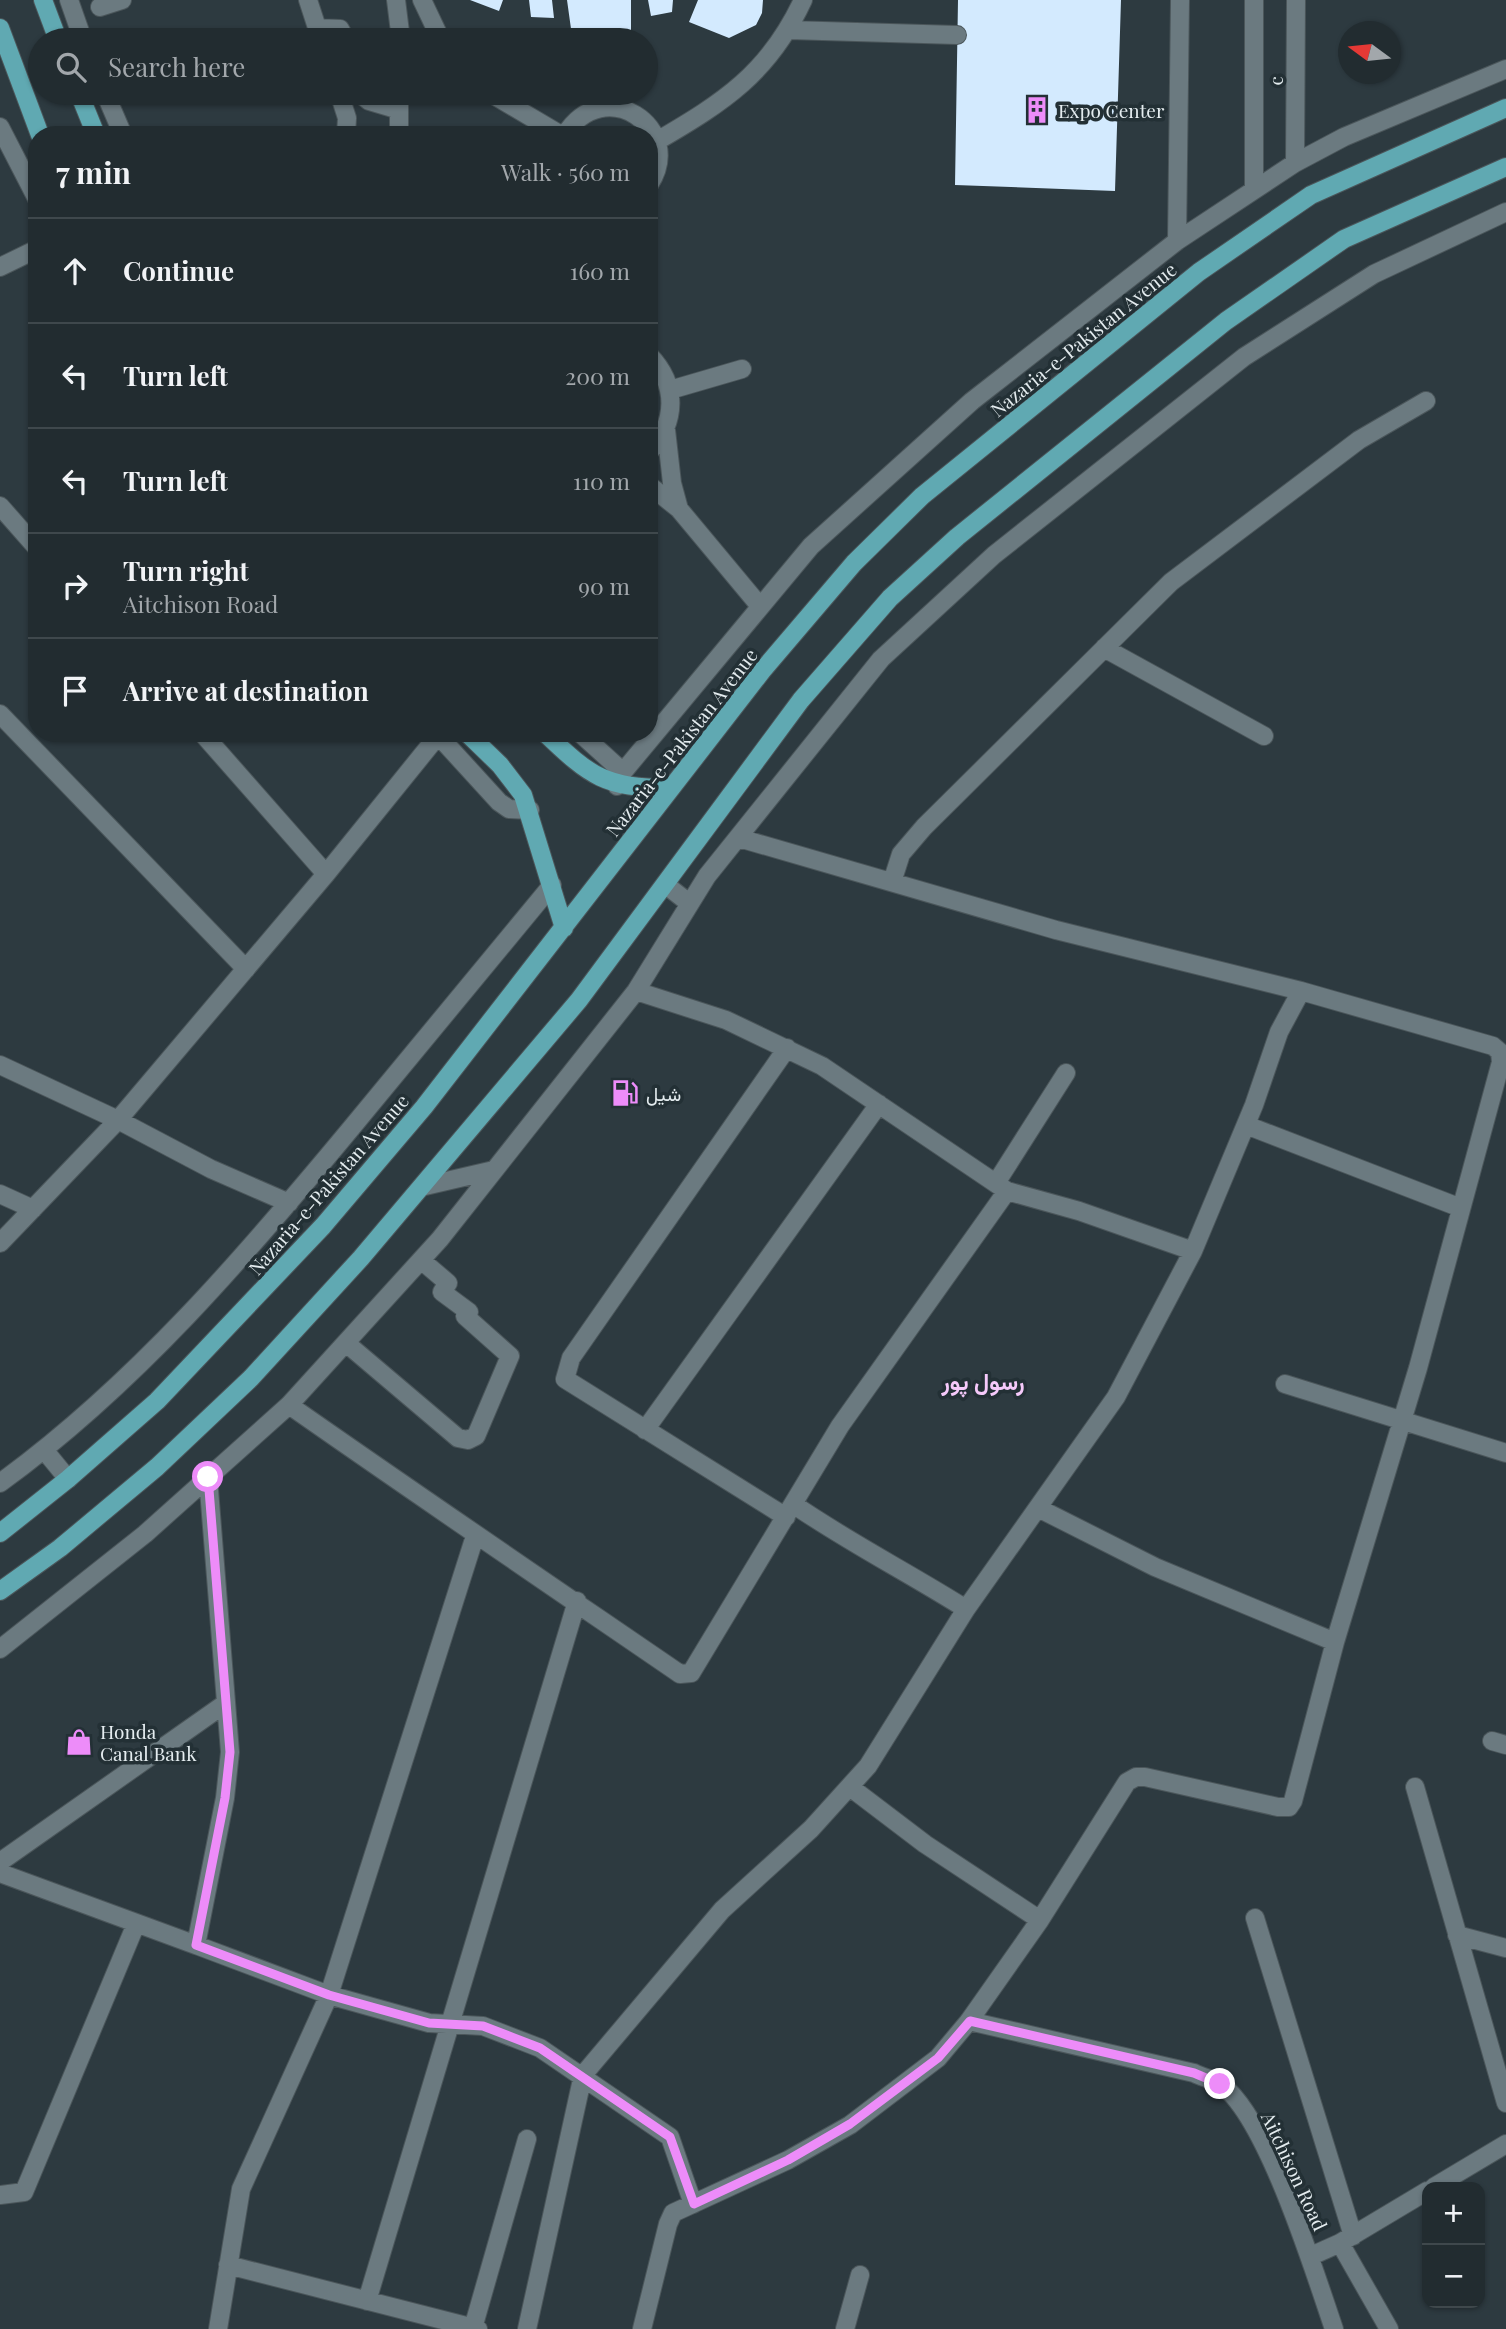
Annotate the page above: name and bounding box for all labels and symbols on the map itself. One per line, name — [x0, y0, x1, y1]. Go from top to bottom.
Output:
north arrow — [1338, 21, 1401, 84]
street label: c — [1262, 76, 1288, 86]
building icon: Expo Center — [1022, 95, 1052, 125]
place label: Expo Center — [1058, 97, 1165, 123]
street label: Nazaria-e-Pakistan Avenue — [985, 256, 1181, 422]
street label: Nazaria-e-Pakistan Avenue — [599, 643, 763, 841]
fuel station icon: شیل — [610, 1078, 640, 1108]
place label: شیل — [646, 1080, 681, 1106]
street label: Nazaria-e-Pakistan Avenue — [242, 1088, 414, 1280]
district label: رسول پور — [940, 1365, 1025, 1398]
route start — [192, 1461, 223, 1492]
place label: Honda Canal Bank — [100, 1718, 197, 1766]
shop icon: Honda Canal Bank — [64, 1727, 94, 1757]
route end — [1204, 2068, 1235, 2099]
street label: Aitchison Road — [1256, 2106, 1334, 2235]

